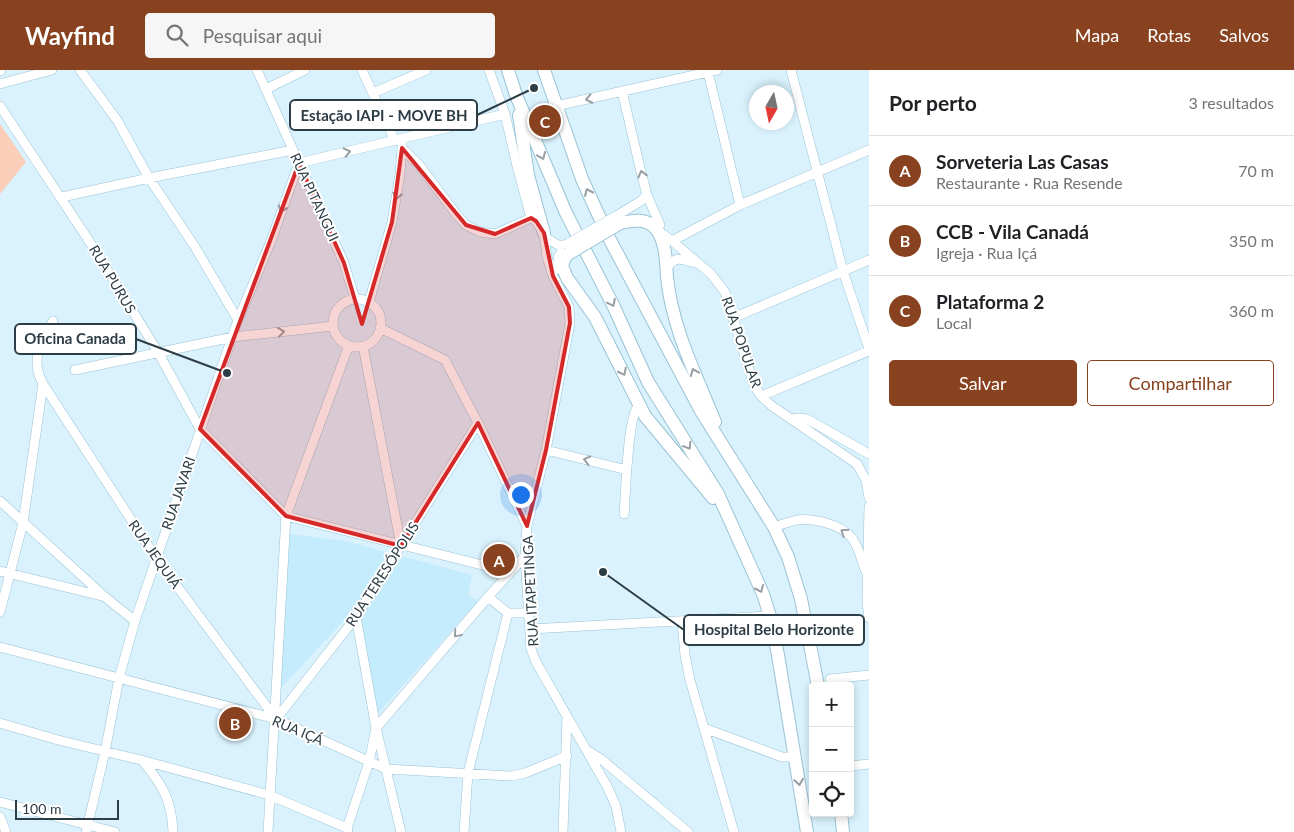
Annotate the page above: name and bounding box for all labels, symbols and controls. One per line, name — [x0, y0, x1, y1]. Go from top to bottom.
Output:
search box — [145, 13, 495, 58]
text: Wayfind — [25, 21, 115, 50]
icon: search — [163, 21, 191, 49]
text: Pesquisar aqui — [203, 24, 322, 47]
text: Mapa — [1075, 24, 1119, 46]
text: Rotas — [1147, 24, 1191, 46]
text: Salvos — [1219, 24, 1269, 46]
north arrow — [749, 85, 794, 130]
text: Por perto — [889, 90, 977, 115]
one-way arrow — [585, 93, 593, 103]
text: 3 resultados — [1188, 93, 1274, 112]
callout: Estação IAPI - MOVE BH — [290, 100, 477, 130]
pin: C — [529, 102, 561, 140]
text: Estação IAPI - MOVE BH — [301, 106, 467, 124]
one-way arrow — [342, 147, 351, 158]
street label: RUA PITANGUI — [287, 150, 343, 244]
text: Sorveteria Las Casas — [936, 150, 1109, 173]
one-way arrow — [535, 151, 546, 160]
text: A — [899, 161, 911, 180]
text: 70 m — [1238, 161, 1274, 180]
one-way arrow — [637, 169, 648, 178]
text: Restaurante · Rua Resende — [936, 173, 1123, 192]
one-way arrow — [583, 188, 594, 197]
one-way arrow — [392, 192, 402, 200]
one-way arrow — [278, 204, 288, 212]
text: CCB - Vila Canadá — [936, 220, 1089, 243]
text: B — [900, 231, 910, 250]
text: 350 m — [1229, 231, 1274, 250]
street label: RUA PURUS — [86, 242, 140, 316]
text: Igreja · Rua Içá — [936, 243, 1037, 262]
text: Plataforma 2 — [936, 290, 1044, 313]
street label: RUA POPULAR — [718, 294, 766, 390]
one-way arrow — [605, 298, 616, 307]
text: C — [900, 301, 910, 320]
text: 360 m — [1229, 301, 1274, 320]
text: Local — [936, 313, 972, 332]
callout: Oficina Canada — [15, 324, 136, 354]
one-way arrow — [278, 327, 286, 338]
text: Oficina Canada — [24, 329, 126, 347]
button: Salvar — [889, 360, 1077, 406]
button: Compartilhar — [1087, 360, 1274, 406]
one-way arrow — [616, 367, 627, 376]
one-way arrow — [690, 369, 700, 377]
one-way arrow — [681, 441, 691, 450]
street label: RUA JAVARI — [158, 454, 198, 532]
one-way arrow — [582, 455, 591, 466]
your location — [508, 482, 534, 508]
street label: RUA JEQUIÁ — [125, 516, 185, 592]
street label: RUA TERESÓPOLIS — [342, 519, 422, 629]
one-way arrow — [840, 529, 850, 538]
street label: RUA ITAPETINGA — [519, 535, 541, 647]
pin: A — [483, 541, 515, 579]
one-way arrow — [754, 584, 765, 593]
callout: Hospital Belo Horizonte — [684, 615, 864, 645]
text: Hospital Belo Horizonte — [694, 620, 854, 638]
one-way arrow — [453, 628, 462, 637]
map controls — [809, 682, 854, 817]
button: + — [809, 682, 854, 727]
pin: B — [219, 704, 251, 742]
street label: RUA IÇÁ — [270, 712, 327, 749]
button: − — [809, 727, 854, 772]
button: locate — [809, 772, 854, 817]
one-way arrow — [794, 778, 804, 787]
scale bar — [15, 797, 119, 820]
text: 100 m — [22, 800, 61, 817]

